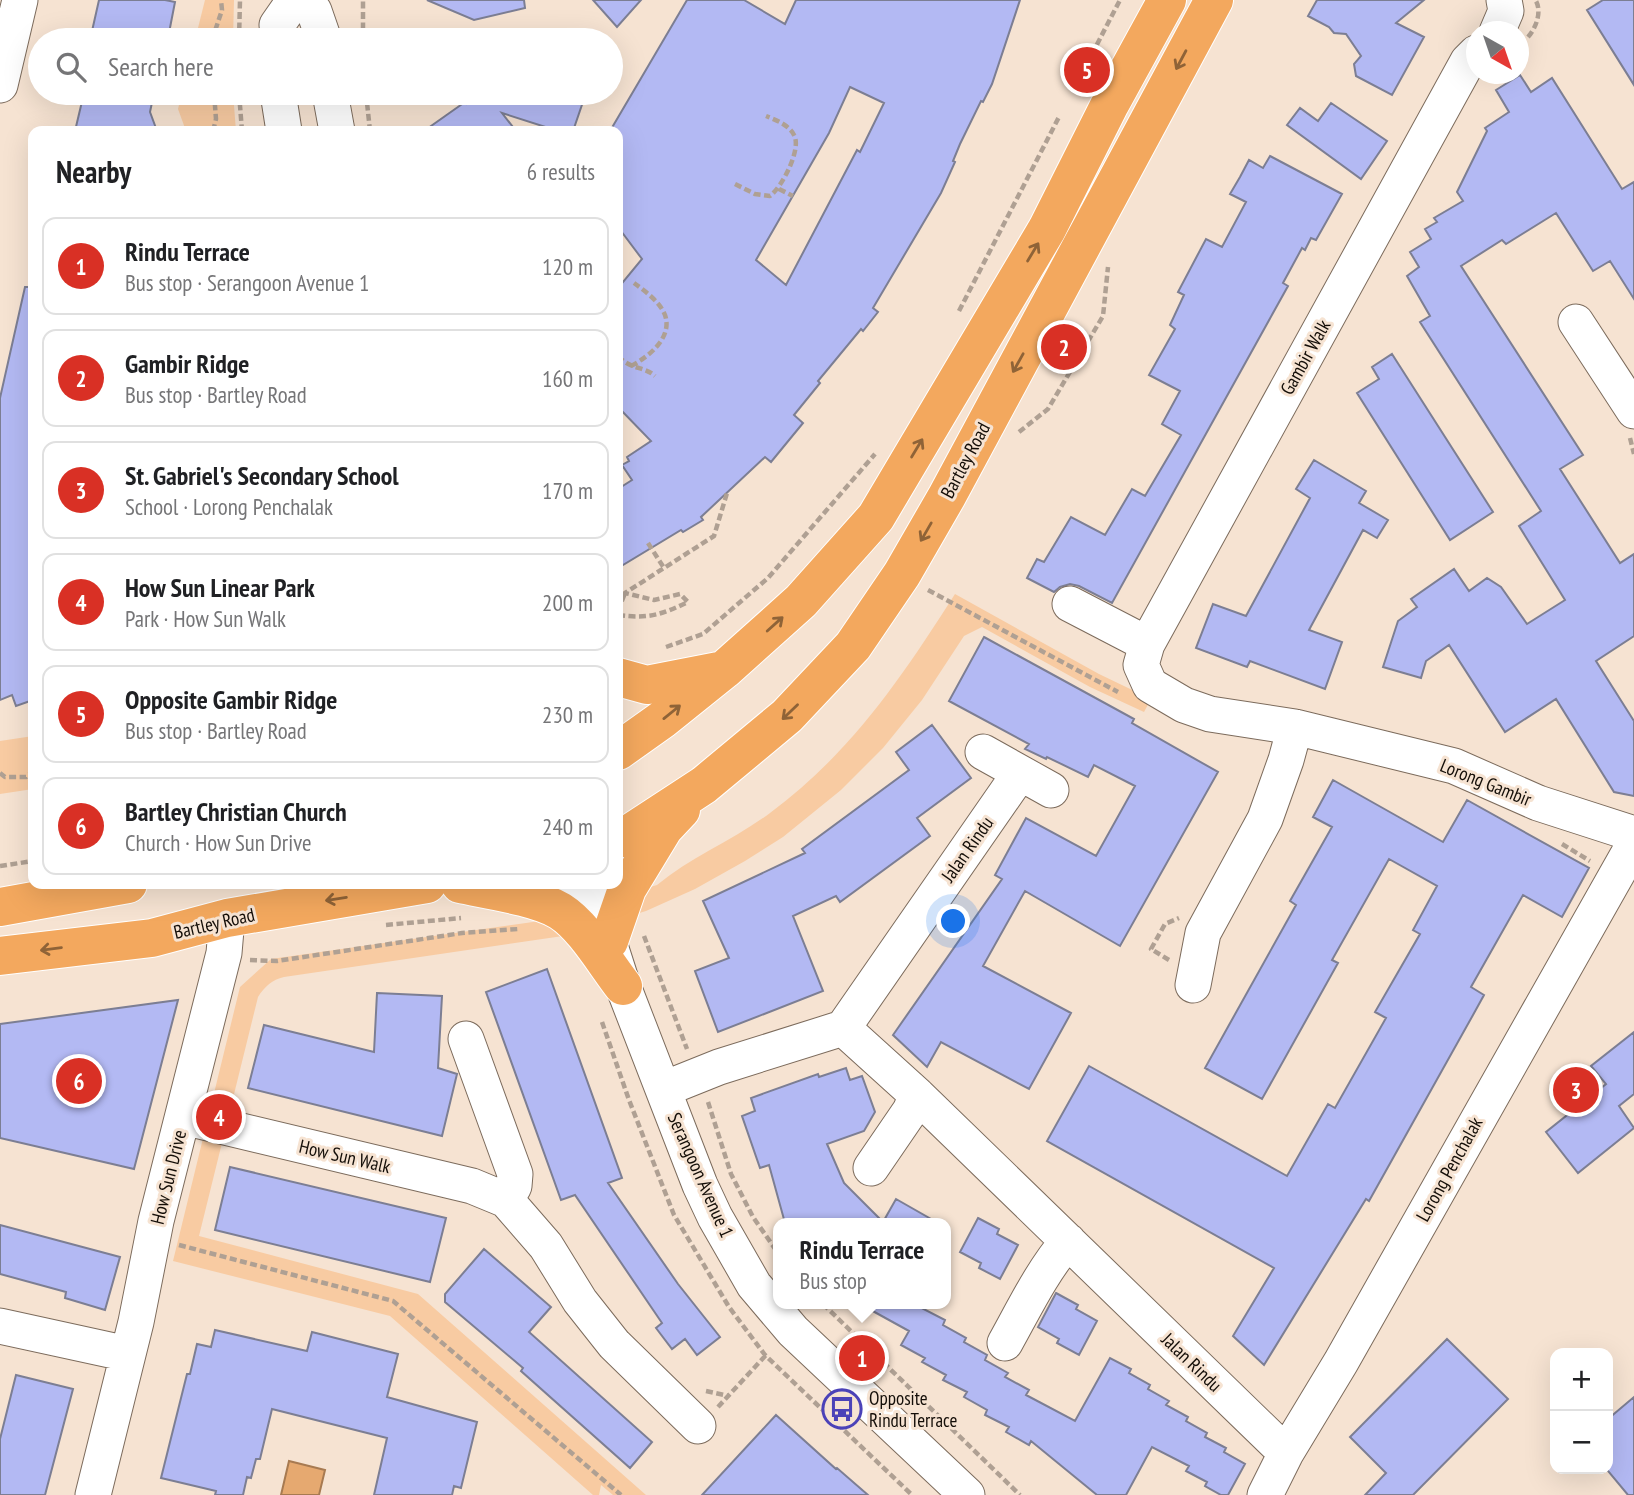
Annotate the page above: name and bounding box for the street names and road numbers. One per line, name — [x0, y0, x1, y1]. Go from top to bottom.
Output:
street label: Gambir Walk — [1275, 315, 1336, 399]
street label: Bartley Road — [935, 418, 995, 502]
street label: Lorong Gambir — [1437, 753, 1536, 811]
street label: Jalan Rindu — [935, 812, 998, 887]
street label: Bartley Road — [171, 902, 257, 944]
street label: Serangoon Avenue 1 — [663, 1109, 739, 1241]
street label: Lorong Penchalak — [1410, 1112, 1488, 1225]
street label: How Sun Drive — [145, 1127, 191, 1227]
street label: How Sun Walk — [297, 1134, 394, 1178]
street label: Jalan Rindu — [1156, 1327, 1227, 1397]

